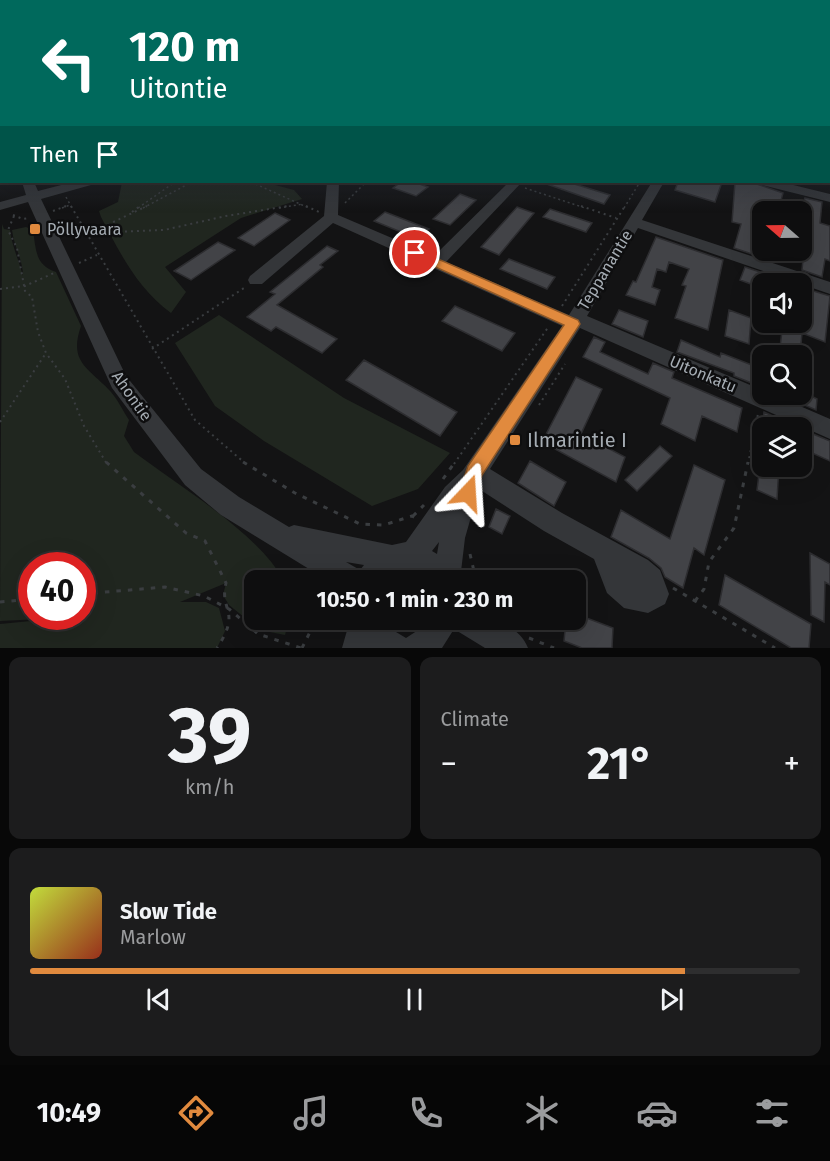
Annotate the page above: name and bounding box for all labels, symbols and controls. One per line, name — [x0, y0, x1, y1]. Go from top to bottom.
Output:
text: 120 m — [129, 22, 240, 72]
icon: left — [30, 24, 108, 102]
text: Uitontie — [129, 73, 228, 105]
icon: arrive — [91, 138, 124, 171]
text: Then — [30, 141, 79, 168]
north arrow — [752, 201, 812, 261]
map controls — [752, 201, 812, 477]
place label: Pöllyvaara — [47, 220, 122, 239]
marker: Pöllyvaara — [28, 222, 42, 236]
street label: Teppanantie — [574, 226, 636, 314]
pin — [389, 227, 440, 278]
icon: arrive — [398, 236, 431, 269]
button: sound — [752, 273, 812, 333]
button: search — [752, 345, 812, 405]
street label: Uitonkatu — [667, 351, 739, 397]
street label: Ahontie — [108, 367, 156, 425]
button: layers — [752, 417, 812, 477]
place label: Ilmarintie I — [527, 428, 627, 452]
marker: Ilmarintie I — [508, 433, 522, 447]
position arrow — [436, 461, 500, 525]
speed limit sign: 40 — [18, 552, 96, 630]
text: 10:50 · 1 min · 230 m — [317, 586, 513, 613]
text: 39 — [168, 689, 251, 783]
text: Climate — [441, 707, 509, 731]
text: 21° — [587, 737, 654, 791]
text: − — [441, 744, 457, 784]
text: + — [784, 744, 800, 784]
text: km/h — [185, 775, 235, 799]
text: Slow Tide — [120, 898, 217, 925]
text: Marlow — [120, 925, 186, 949]
icon: previous — [142, 983, 175, 1016]
icon: pause — [398, 983, 431, 1016]
icon: next — [655, 983, 688, 1016]
icon: directions — [175, 1092, 217, 1134]
icon: music — [290, 1092, 332, 1134]
icon: phone — [405, 1092, 447, 1134]
icon: climate — [521, 1092, 563, 1134]
icon: car — [636, 1092, 678, 1134]
icon: filters — [751, 1092, 793, 1134]
text: 10:49 — [37, 1097, 101, 1129]

